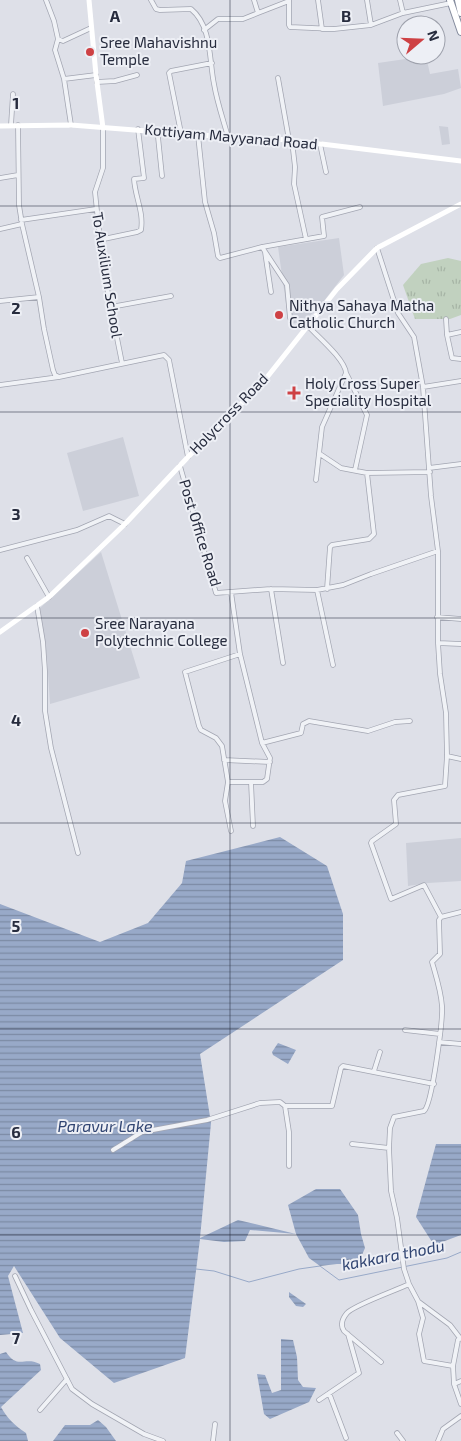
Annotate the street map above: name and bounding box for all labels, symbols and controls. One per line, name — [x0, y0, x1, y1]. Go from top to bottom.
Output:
text: A — [110, 6, 121, 25]
text: B — [341, 6, 351, 25]
north arrow — [396, 15, 446, 65]
text: N — [424, 28, 443, 43]
place label: Sree Mahavishnu Temple — [100, 33, 217, 68]
marker: Sree Mahavishnu Temple — [84, 46, 96, 58]
text: 1 — [13, 93, 19, 112]
street label: Kottiyam Mayyanad Road — [144, 119, 318, 153]
street label: To Auxilium School — [89, 211, 127, 340]
place label: Nithya Sahaya Matha Catholic Church — [289, 296, 434, 331]
text: 2 — [11, 298, 21, 317]
marker: Nithya Sahaya Matha Catholic Church — [273, 309, 285, 321]
street label: Holycross Road — [185, 369, 271, 457]
place label: Holy Cross Super Speciality Hospital — [305, 374, 432, 409]
marker: Holy Cross Super Speciality Hospital — [287, 386, 301, 400]
street label: Post Office Road — [176, 477, 226, 588]
text: 3 — [11, 504, 21, 523]
place label: Sree Narayana Polytechnic College — [95, 614, 228, 649]
marker: Sree Narayana Polytechnic College — [79, 627, 91, 639]
text: 4 — [11, 710, 21, 729]
text: 5 — [12, 916, 21, 935]
water label: Paravur Lake — [57, 1116, 153, 1135]
text: 6 — [11, 1122, 21, 1141]
water label: kakkara thodu — [340, 1235, 446, 1274]
text: 7 — [12, 1328, 21, 1347]

